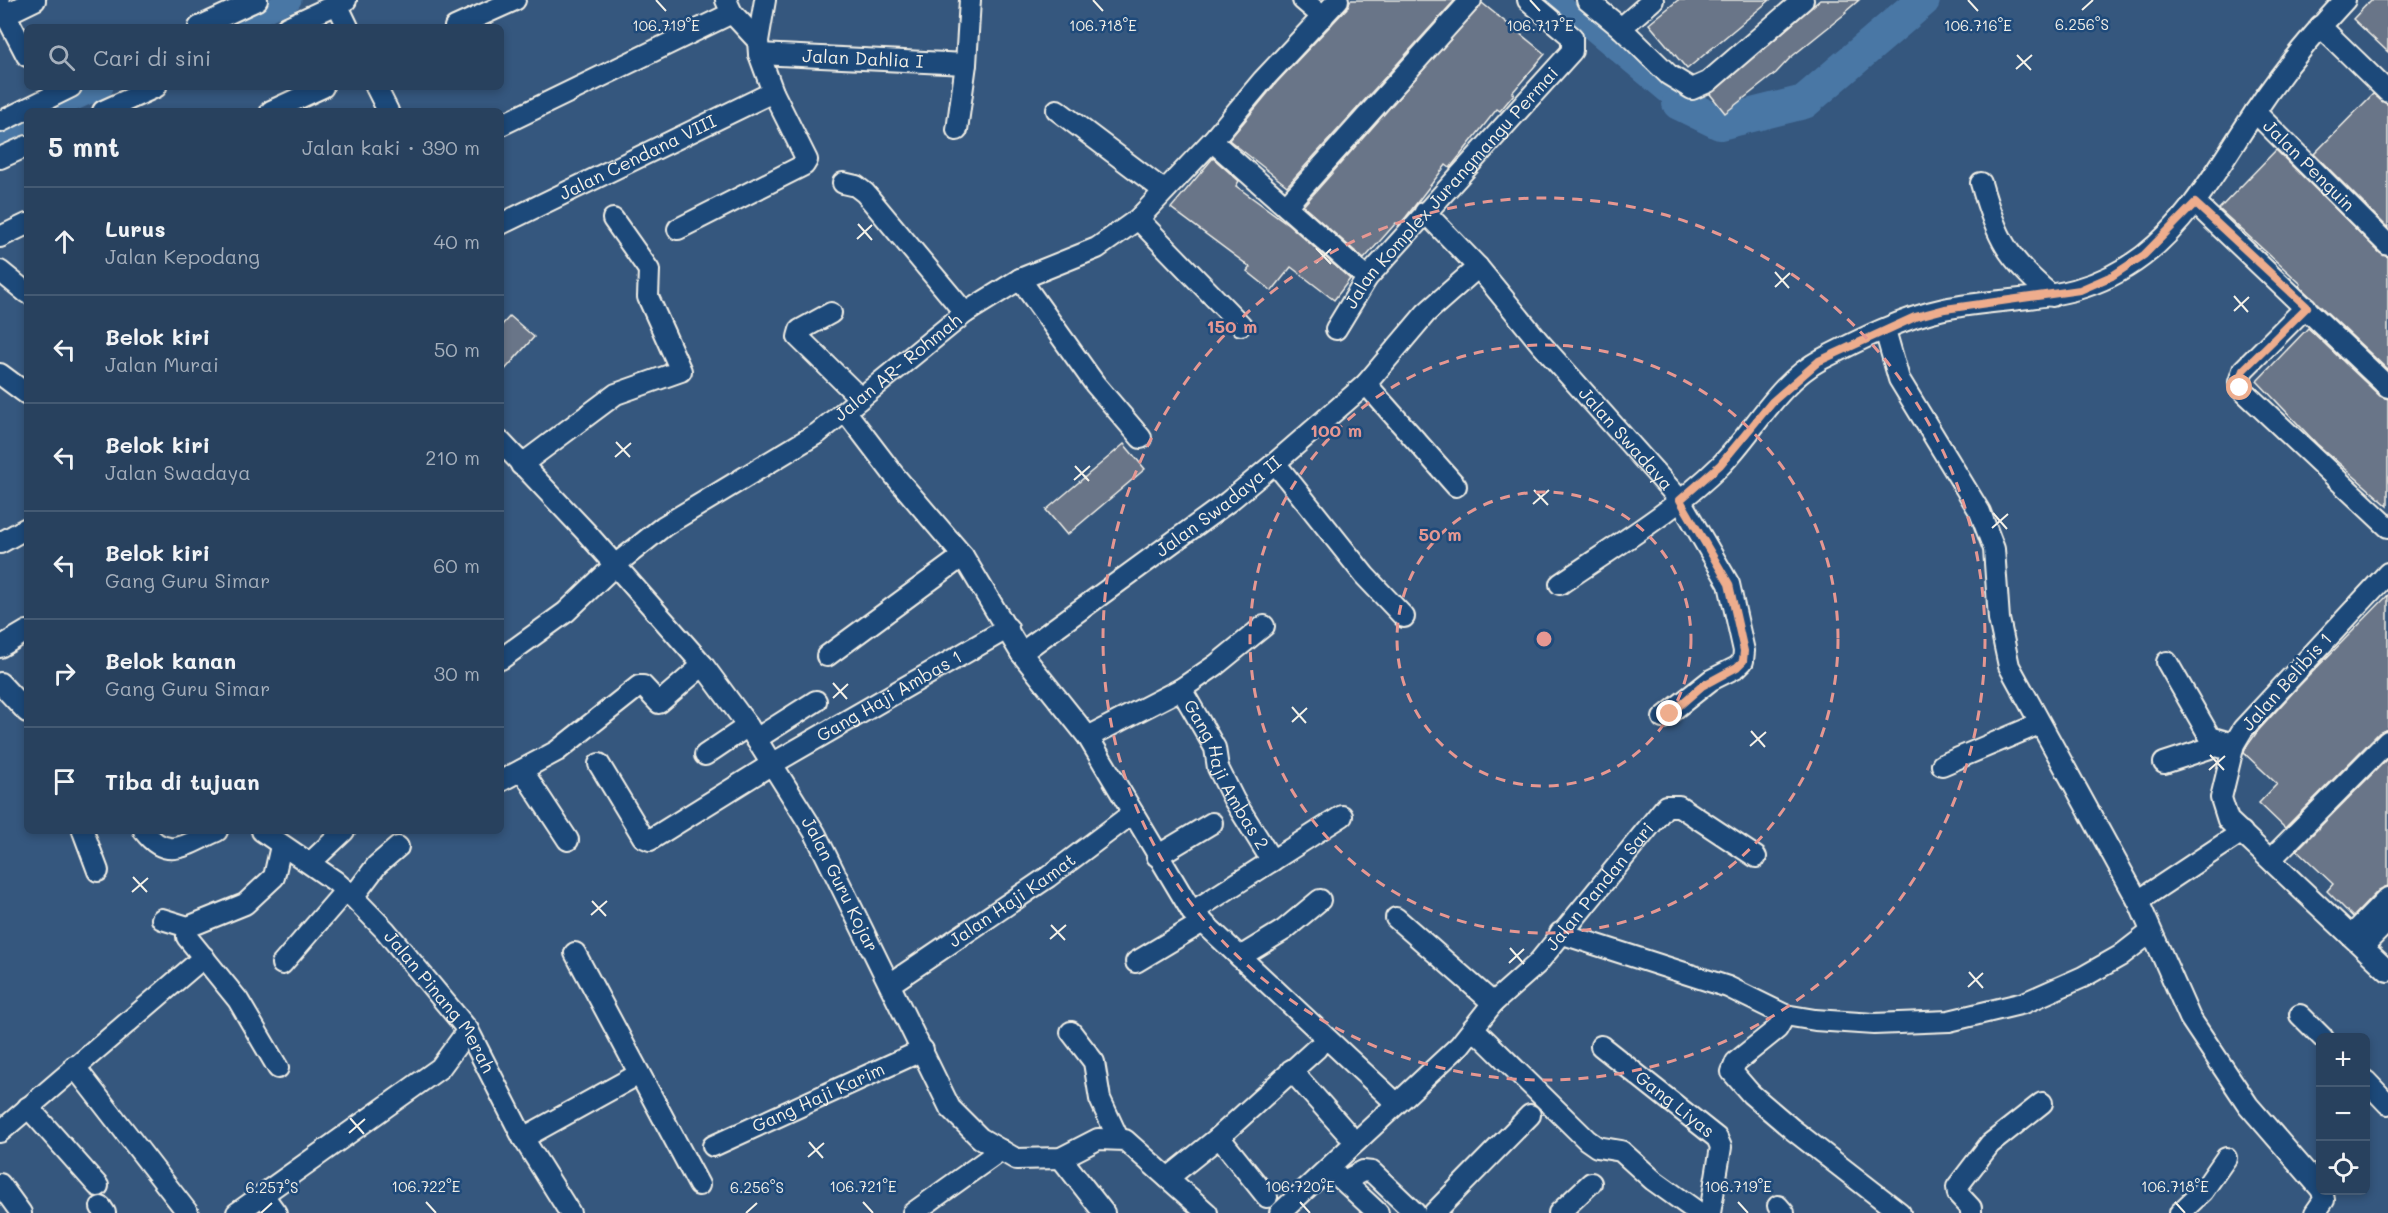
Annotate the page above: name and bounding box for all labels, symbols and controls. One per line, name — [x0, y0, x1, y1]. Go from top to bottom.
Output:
text: 6.256°S — [2055, 14, 2109, 34]
text: 106.719°E — [632, 15, 700, 35]
text: 106.718°E — [1069, 15, 1137, 35]
text: 106.717°E — [1506, 15, 1574, 35]
text: 106.716°E — [1944, 15, 2012, 35]
search box — [24, 24, 504, 90]
icon: search — [45, 41, 78, 74]
text: Cari di sini — [93, 43, 211, 72]
street label: Jalan Dahlia I — [802, 43, 924, 73]
street label: Jalan Komplex Jurangmangu Permai — [1338, 61, 1563, 313]
street label: Jalan Cendana VIII — [555, 108, 720, 205]
street label: Jalan Penguin — [2258, 114, 2361, 216]
text: 5 mnt — [48, 130, 120, 164]
text: Jalan kaki · 390 m — [302, 134, 480, 160]
text: Lurus — [105, 214, 166, 243]
icon: ahead — [48, 225, 81, 258]
text: 40 m — [434, 228, 480, 254]
text: Jalan Kepodang — [105, 243, 260, 269]
street label: Jalan AR- Rohmah — [829, 308, 966, 426]
text: 150 m — [1207, 314, 1257, 338]
text: Belok kiri — [105, 322, 210, 351]
icon: left — [48, 333, 81, 366]
text: 50 m — [434, 336, 480, 362]
text: Jalan Murai — [105, 351, 219, 377]
route start — [2226, 374, 2252, 400]
street label: Jalan Swadaya — [1574, 381, 1679, 495]
text: 100 m — [1310, 418, 1362, 442]
text: Belok kiri — [105, 430, 210, 459]
icon: left — [48, 441, 81, 474]
text: 210 m — [425, 444, 480, 470]
street label: Jalan Swadaya II — [1150, 450, 1286, 562]
text: Jalan Swadaya — [105, 459, 251, 485]
text: 50 m — [1419, 522, 1461, 546]
text: Belok kiri — [105, 538, 210, 567]
icon: left — [48, 549, 81, 582]
text: 60 m — [433, 552, 480, 578]
text: Gang Guru Simar — [105, 567, 270, 593]
street label: Jalan Belibis 1 — [2236, 627, 2337, 736]
centre of rings — [1534, 629, 1554, 649]
street label: Gang Haji Ambas 1 — [812, 644, 966, 747]
text: Belok kanan — [105, 646, 236, 675]
icon: right — [48, 657, 81, 690]
text: 30 m — [434, 660, 480, 686]
text: Gang Guru Simar — [105, 675, 270, 701]
street label: Gang Haji Ambas 2 — [1179, 695, 1275, 854]
route end — [1656, 700, 1682, 726]
icon: arrive — [48, 765, 81, 798]
text: Tiba di tujuan — [105, 767, 260, 796]
street label: Jalan Guru Kojar — [797, 812, 885, 956]
street label: Jalan Pandan Sari — [1540, 817, 1659, 955]
street label: Jalan Haji Kamat — [943, 847, 1080, 952]
street label: Jalan Pinang Merah — [379, 925, 501, 1077]
map controls — [2316, 1033, 2370, 1195]
button: + — [2316, 1033, 2370, 1087]
street label: Gang Haji Karim — [748, 1056, 888, 1138]
street label: Gang Liyas — [1631, 1065, 1720, 1143]
button: − — [2316, 1087, 2370, 1141]
button: locate — [2316, 1141, 2370, 1195]
text: 106.722°E — [392, 1176, 461, 1196]
text: 106.721°E — [829, 1176, 897, 1196]
text: 106.720°E — [1265, 1176, 1335, 1196]
text: 106.719°E — [1704, 1176, 1772, 1196]
text: 106.718°E — [2141, 1176, 2209, 1196]
text: 6.257°S — [245, 1177, 299, 1197]
text: 6.256°S — [730, 1177, 784, 1197]

